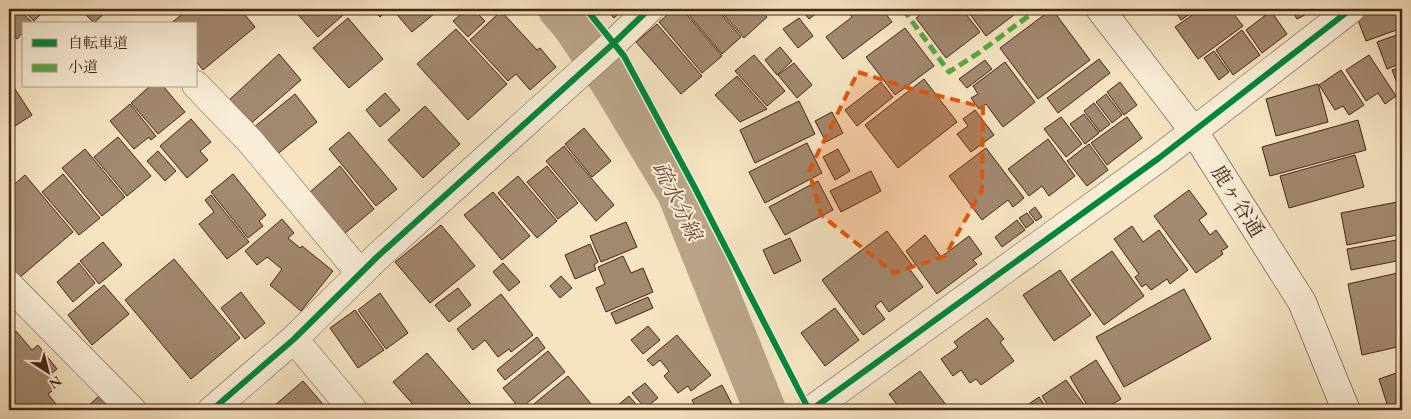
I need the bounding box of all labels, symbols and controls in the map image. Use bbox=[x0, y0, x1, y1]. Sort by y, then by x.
legend bbox=[22, 22, 198, 88]
text: 自転車道 bbox=[68, 33, 128, 52]
text: 小道 bbox=[68, 57, 98, 76]
water label: 疏水分線 bbox=[647, 157, 709, 247]
street label: 鹿ヶ谷通 bbox=[1206, 160, 1270, 242]
north arrow bbox=[22, 346, 72, 396]
text: N bbox=[45, 372, 66, 394]

